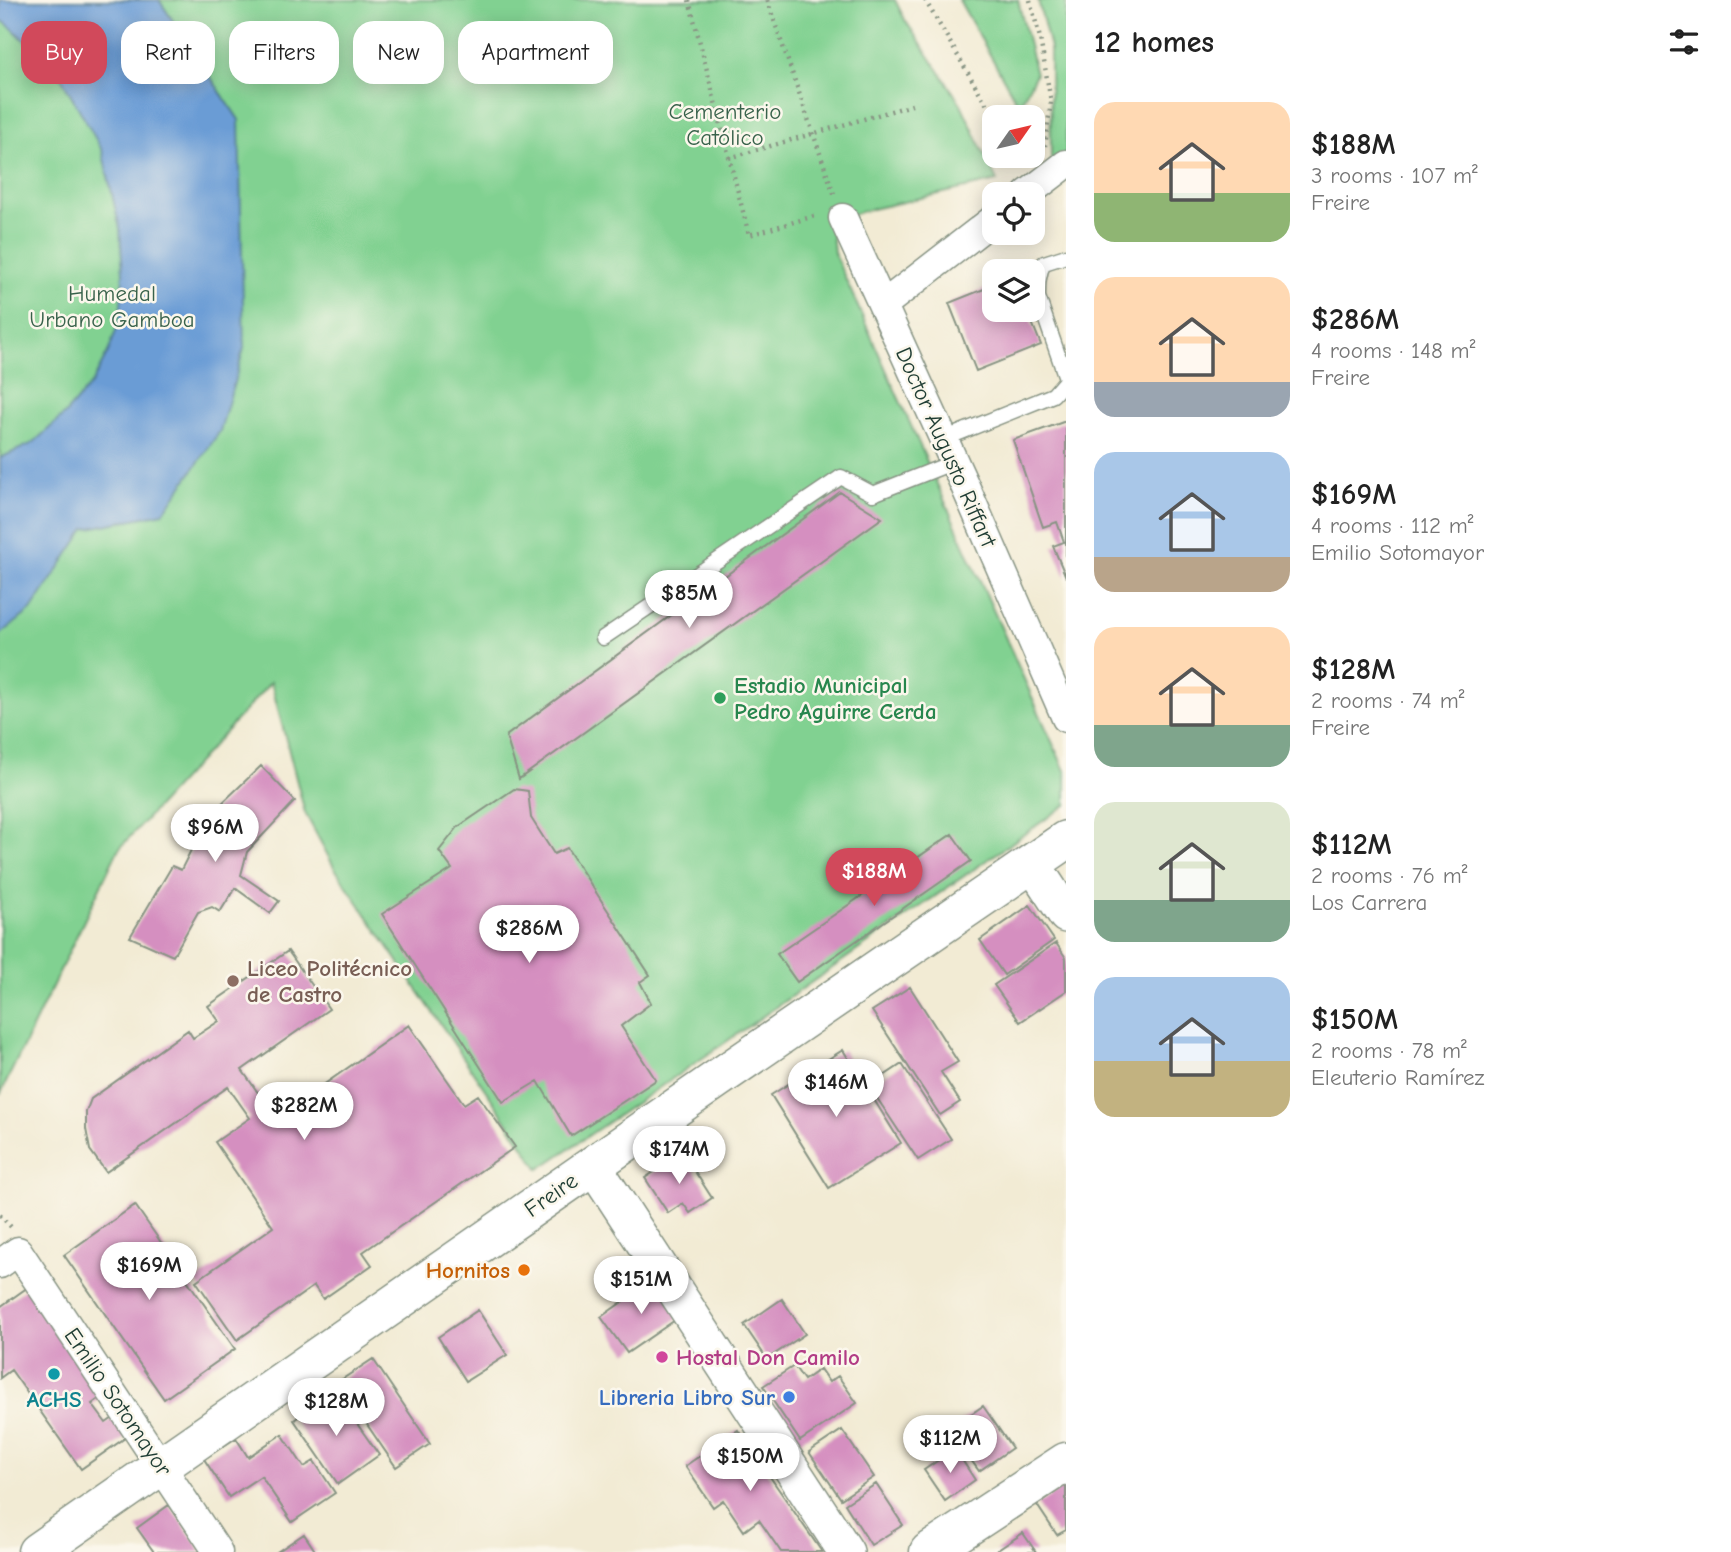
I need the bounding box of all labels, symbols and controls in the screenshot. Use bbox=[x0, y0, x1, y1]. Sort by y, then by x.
chip: Buy bbox=[21, 21, 107, 84]
chip: Rent bbox=[121, 21, 215, 84]
chip: Filters bbox=[229, 21, 339, 84]
chip: New bbox=[353, 21, 444, 84]
chip: Apartment bbox=[458, 21, 613, 84]
icon: filters bbox=[1665, 23, 1703, 61]
text: 12 homes bbox=[1094, 25, 1214, 60]
park label: Cementerio Católico bbox=[669, 98, 781, 151]
north arrow bbox=[982, 105, 1045, 168]
map controls bbox=[982, 105, 1045, 322]
text: $188M bbox=[1311, 127, 1396, 162]
icon: home bbox=[1150, 130, 1234, 214]
text: 3 rooms · 107 m² bbox=[1311, 162, 1478, 189]
button: locate bbox=[982, 182, 1045, 245]
text: Freire bbox=[1311, 189, 1370, 216]
button: layers bbox=[982, 259, 1045, 322]
park label: Humedal Urbano Gamboa bbox=[29, 280, 195, 333]
text: $286M bbox=[1311, 302, 1399, 337]
icon: home bbox=[1150, 305, 1234, 389]
text: 4 rooms · 148 m² bbox=[1311, 337, 1475, 364]
street label: Doctor Augusto Riffart bbox=[890, 343, 1003, 552]
text: Freire bbox=[1311, 364, 1370, 391]
text: $169M bbox=[1311, 477, 1396, 512]
icon: home bbox=[1150, 480, 1234, 564]
text: 4 rooms · 112 m² bbox=[1311, 512, 1474, 539]
text: Emilio Sotomayor bbox=[1311, 539, 1484, 566]
pin: $85M bbox=[648, 570, 730, 630]
text: $85M bbox=[661, 579, 717, 606]
text: $128M bbox=[1311, 652, 1395, 687]
icon: home bbox=[1150, 655, 1234, 739]
place label: Estadio Municipal Pedro Aguirre Cerda bbox=[734, 672, 937, 725]
text: 2 rooms · 74 m² bbox=[1311, 687, 1464, 714]
marker: Estadio Municipal Pedro Aguirre Cerda bbox=[712, 690, 728, 706]
text: Freire bbox=[1311, 714, 1370, 741]
pin: $96M bbox=[174, 804, 256, 864]
text: $96M bbox=[187, 813, 243, 840]
text: $112M bbox=[1311, 827, 1392, 862]
icon: home bbox=[1150, 830, 1234, 914]
pin: $188M bbox=[825, 848, 923, 908]
text: $188M bbox=[842, 857, 906, 884]
text: 2 rooms · 76 m² bbox=[1311, 862, 1467, 889]
text: Los Carrera bbox=[1311, 889, 1427, 916]
pin: $286M bbox=[480, 906, 578, 965]
text: $286M bbox=[495, 914, 563, 941]
place label: Liceo Politécnico de Castro bbox=[247, 955, 412, 1008]
marker: Liceo Politécnico de Castro bbox=[225, 973, 241, 989]
text: $150M bbox=[1311, 1002, 1398, 1037]
icon: home bbox=[1150, 1005, 1234, 1089]
text: 2 rooms · 78 m² bbox=[1311, 1037, 1467, 1064]
pin: $146M bbox=[787, 1060, 885, 1119]
text: Eleuterio Ramírez bbox=[1311, 1064, 1485, 1091]
text: $146M bbox=[804, 1068, 868, 1095]
pin: $282M bbox=[255, 1082, 353, 1142]
text: $282M bbox=[270, 1091, 338, 1118]
pin: $174M bbox=[630, 1126, 728, 1186]
text: $174M bbox=[649, 1135, 709, 1162]
street label: Freire bbox=[519, 1167, 583, 1223]
pin: $169M bbox=[100, 1242, 198, 1302]
text: $169M bbox=[116, 1251, 182, 1278]
pin: $151M bbox=[592, 1256, 690, 1316]
place label: Hornitos bbox=[426, 1257, 510, 1284]
marker: Hornitos bbox=[516, 1262, 532, 1278]
text: $151M bbox=[610, 1265, 672, 1292]
street label: Emilio Sotomayor bbox=[58, 1323, 178, 1482]
place label: Hostal Don Camilo bbox=[676, 1344, 860, 1371]
marker: Hostal Don Camilo bbox=[654, 1349, 670, 1365]
marker: ACHS bbox=[46, 1366, 62, 1382]
pin: $128M bbox=[287, 1378, 385, 1438]
place label: Libreria Libro Sur bbox=[599, 1384, 776, 1411]
place label: ACHS bbox=[26, 1386, 82, 1413]
text: $128M bbox=[304, 1387, 368, 1414]
marker: Libreria Libro Sur bbox=[781, 1389, 797, 1405]
pin: $112M bbox=[901, 1416, 999, 1475]
text: $112M bbox=[919, 1424, 981, 1451]
pin: $150M bbox=[701, 1434, 799, 1493]
text: $150M bbox=[717, 1442, 783, 1469]

